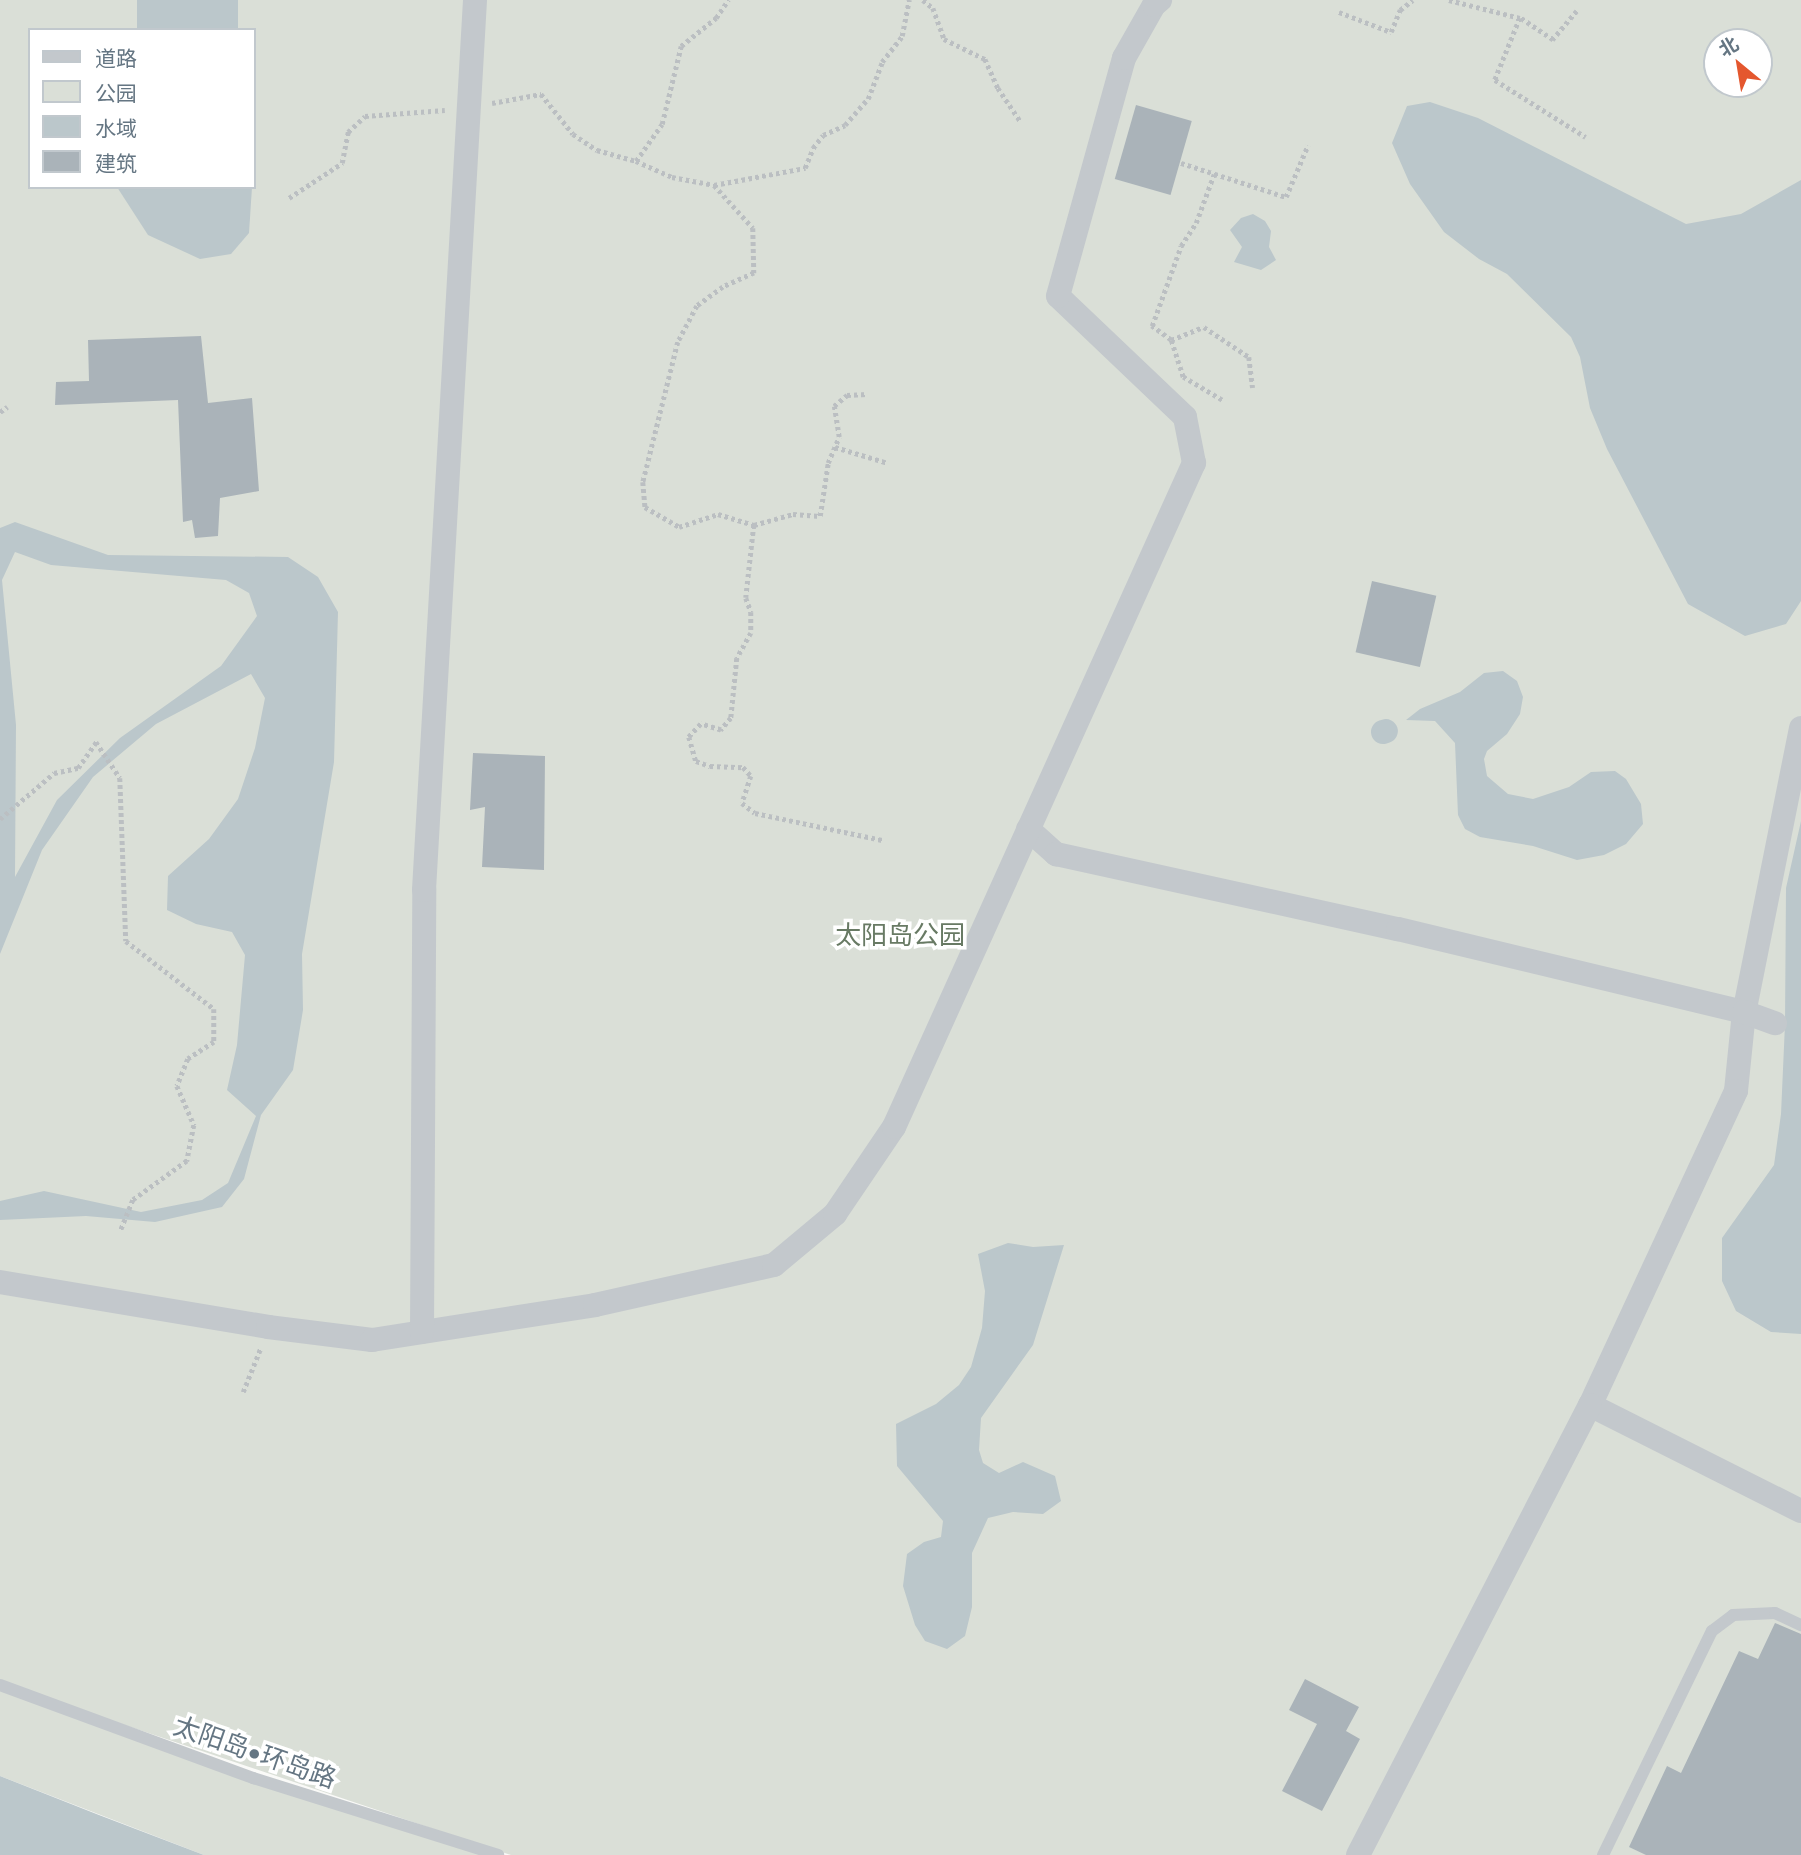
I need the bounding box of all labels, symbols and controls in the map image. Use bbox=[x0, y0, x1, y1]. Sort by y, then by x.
legend bbox=[28, 28, 256, 189]
north arrow bbox=[1703, 28, 1773, 98]
text: 北 bbox=[1714, 31, 1743, 62]
text: 道路 bbox=[95, 45, 137, 71]
text: 公园 bbox=[95, 80, 137, 106]
text: 水域 bbox=[95, 115, 137, 141]
text: 建筑 bbox=[95, 150, 137, 176]
park label: 太阳岛公园 bbox=[835, 919, 965, 951]
street label: 太阳岛•环岛路 bbox=[170, 1710, 340, 1794]

